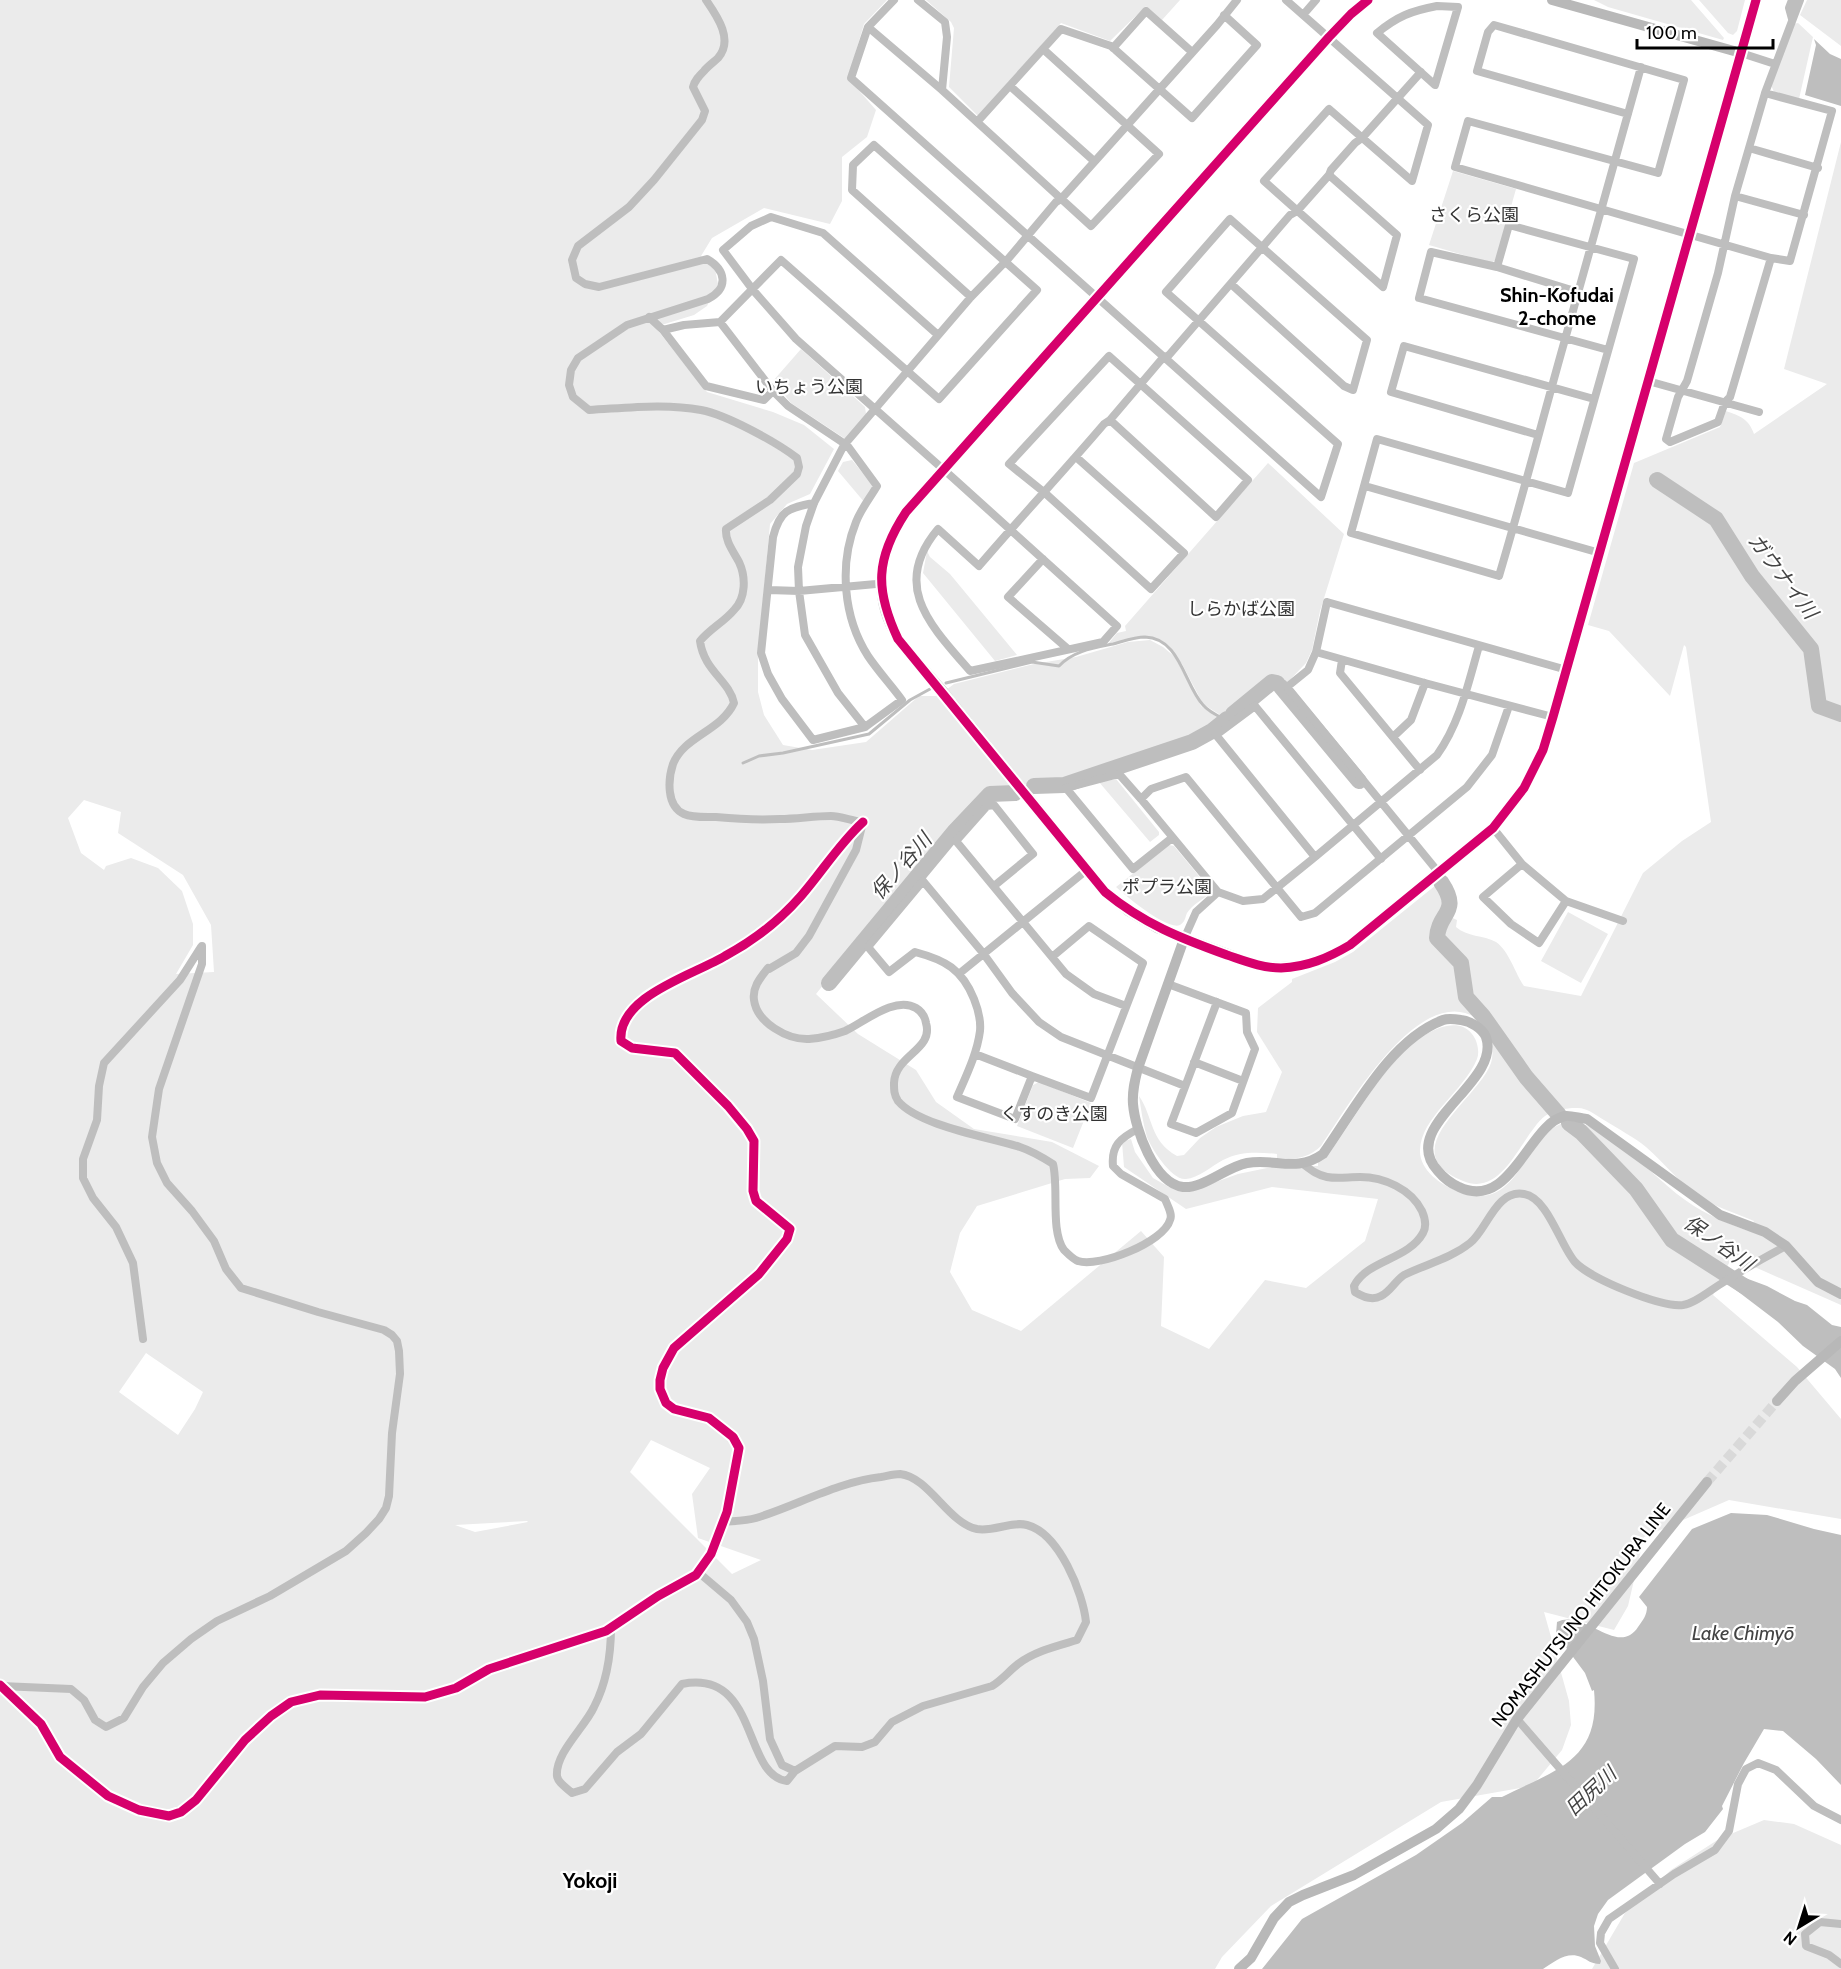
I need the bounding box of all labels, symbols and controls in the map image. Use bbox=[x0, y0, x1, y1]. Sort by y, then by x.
scale bar bbox=[1637, 12, 1774, 50]
text: 100 m bbox=[1646, 22, 1697, 44]
park label: さくら公園 bbox=[1429, 204, 1519, 226]
district label: Shin-Kofudai 2-chome bbox=[1500, 283, 1614, 330]
park label: いちょう公園 bbox=[755, 376, 863, 398]
water label: ガウナイ川 bbox=[1743, 529, 1824, 625]
park label: しらかば公園 bbox=[1187, 598, 1295, 620]
water label: 保ノ谷川 bbox=[866, 826, 938, 904]
park label: ポプラ公園 bbox=[1122, 876, 1212, 898]
park label: くすのき公園 bbox=[1000, 1103, 1108, 1125]
water label: 保ノ谷川 bbox=[1679, 1210, 1760, 1277]
street label: NOMASHUTSUNO HITOKURA LINE bbox=[1487, 1499, 1675, 1731]
water label: Lake Chimyō bbox=[1692, 1621, 1794, 1645]
water label: 田尻川 bbox=[1561, 1760, 1623, 1820]
district label: Yokoji bbox=[562, 1868, 617, 1893]
north arrow bbox=[1769, 1897, 1829, 1957]
text: N bbox=[1780, 1927, 1800, 1949]

